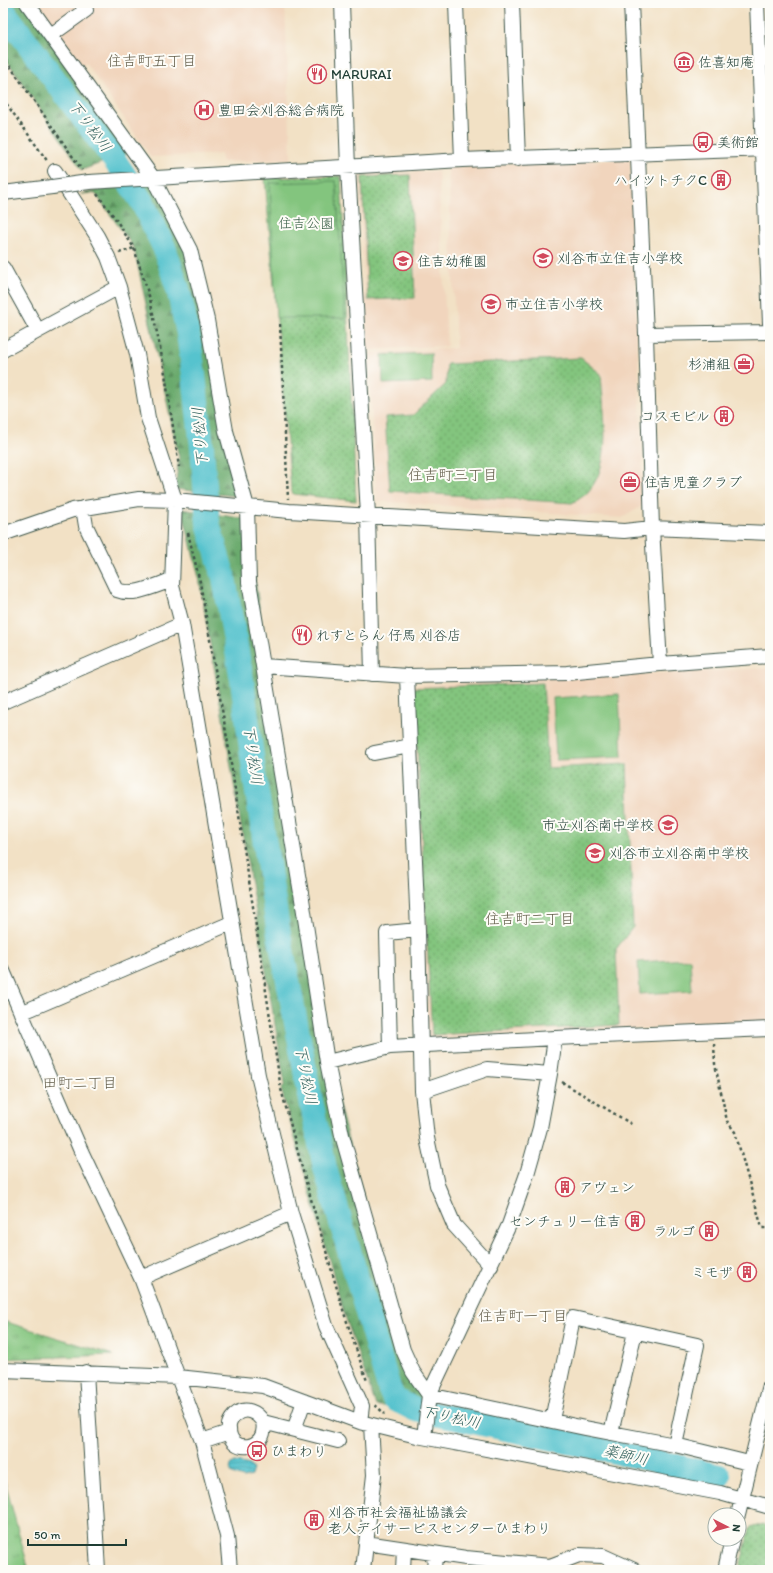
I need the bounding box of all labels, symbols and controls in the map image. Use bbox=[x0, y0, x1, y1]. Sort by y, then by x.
museum icon: 佐喜知庵 bbox=[673, 51, 695, 73]
district label: 住吉町五丁目 bbox=[107, 52, 197, 70]
place label: 佐喜知庵 bbox=[698, 54, 754, 71]
restaurant icon: MARURAI bbox=[306, 63, 328, 85]
place label: MARURAI bbox=[331, 66, 392, 83]
water label: 下り松川 bbox=[65, 97, 115, 155]
hospital icon: 豊田会刈谷総合病院 bbox=[193, 99, 215, 121]
place label: 豊田会刈谷総合病院 bbox=[218, 102, 344, 119]
bus stop icon: 美術館 bbox=[692, 131, 714, 153]
place label: 美術館 bbox=[717, 134, 759, 151]
building icon: ハイツトチクC bbox=[710, 169, 732, 191]
place label: ハイツトチクC bbox=[614, 172, 707, 189]
park label: 住吉公園 bbox=[278, 215, 334, 232]
school or university icon: 刈谷市立住吉小学校 bbox=[532, 247, 554, 269]
school or university icon: 住吉幼稚園 bbox=[392, 250, 414, 272]
place label: 刈谷市立住吉小学校 bbox=[557, 250, 683, 267]
place label: 住吉幼稚園 bbox=[417, 253, 487, 270]
school or university icon: 市立住吉小学校 bbox=[480, 293, 502, 315]
place label: 市立住吉小学校 bbox=[505, 296, 603, 313]
office icon: 杉浦組 bbox=[733, 353, 755, 375]
place label: 杉浦組 bbox=[688, 356, 730, 373]
building icon: コスモビル bbox=[713, 405, 735, 427]
water label: 下り松川 bbox=[188, 406, 212, 468]
place label: コスモビル bbox=[641, 408, 710, 425]
district label: 住吉町三丁目 bbox=[408, 466, 498, 484]
office icon: 住吉児童クラブ bbox=[619, 471, 641, 493]
place label: 住吉児童クラブ bbox=[644, 474, 742, 491]
restaurant icon: れすとらん 仔馬 刈谷店 bbox=[291, 624, 313, 646]
place label: れすとらん 仔馬 刈谷店 bbox=[316, 627, 461, 644]
water label: 下り松川 bbox=[240, 724, 266, 786]
school or university icon: 市立刈谷南中学校 bbox=[657, 814, 679, 836]
place label: 市立刈谷南中学校 bbox=[542, 817, 654, 834]
school or university icon: 刈谷市立刈谷南中学校 bbox=[584, 842, 606, 864]
place label: 刈谷市立刈谷南中学校 bbox=[609, 845, 749, 862]
district label: 住吉町二丁目 bbox=[485, 910, 575, 928]
water label: 下り松川 bbox=[291, 1044, 321, 1106]
district label: 田町二丁目 bbox=[42, 1074, 118, 1092]
building icon: アヴェン bbox=[554, 1176, 576, 1198]
place label: アヴェン bbox=[579, 1179, 635, 1196]
building icon: センチュリー住吉 bbox=[624, 1210, 646, 1232]
place label: センチュリー住吉 bbox=[509, 1213, 621, 1230]
building icon: ラルゴ bbox=[698, 1220, 720, 1242]
place label: ラルゴ bbox=[654, 1223, 695, 1240]
building icon: ミモザ bbox=[736, 1261, 758, 1283]
place label: ミモザ bbox=[691, 1264, 733, 1281]
district label: 住吉町一丁目 bbox=[478, 1307, 568, 1325]
water label: 下り松川 bbox=[420, 1402, 482, 1432]
bus stop icon: ひまわり bbox=[246, 1440, 268, 1462]
water label: 薬師川 bbox=[602, 1441, 650, 1469]
place label: ひまわり bbox=[271, 1443, 327, 1460]
place label: 刈谷市社会福祉協議会 老人デイサービスセンターひまわり bbox=[328, 1504, 551, 1537]
north arrow bbox=[707, 1507, 747, 1547]
building icon: 刈谷市社会福祉協議会 老人デイサービスセンターひまわり bbox=[303, 1509, 325, 1531]
scale bar bbox=[28, 1521, 126, 1547]
text: N bbox=[730, 1524, 743, 1532]
text: 50 m bbox=[34, 1528, 60, 1542]

